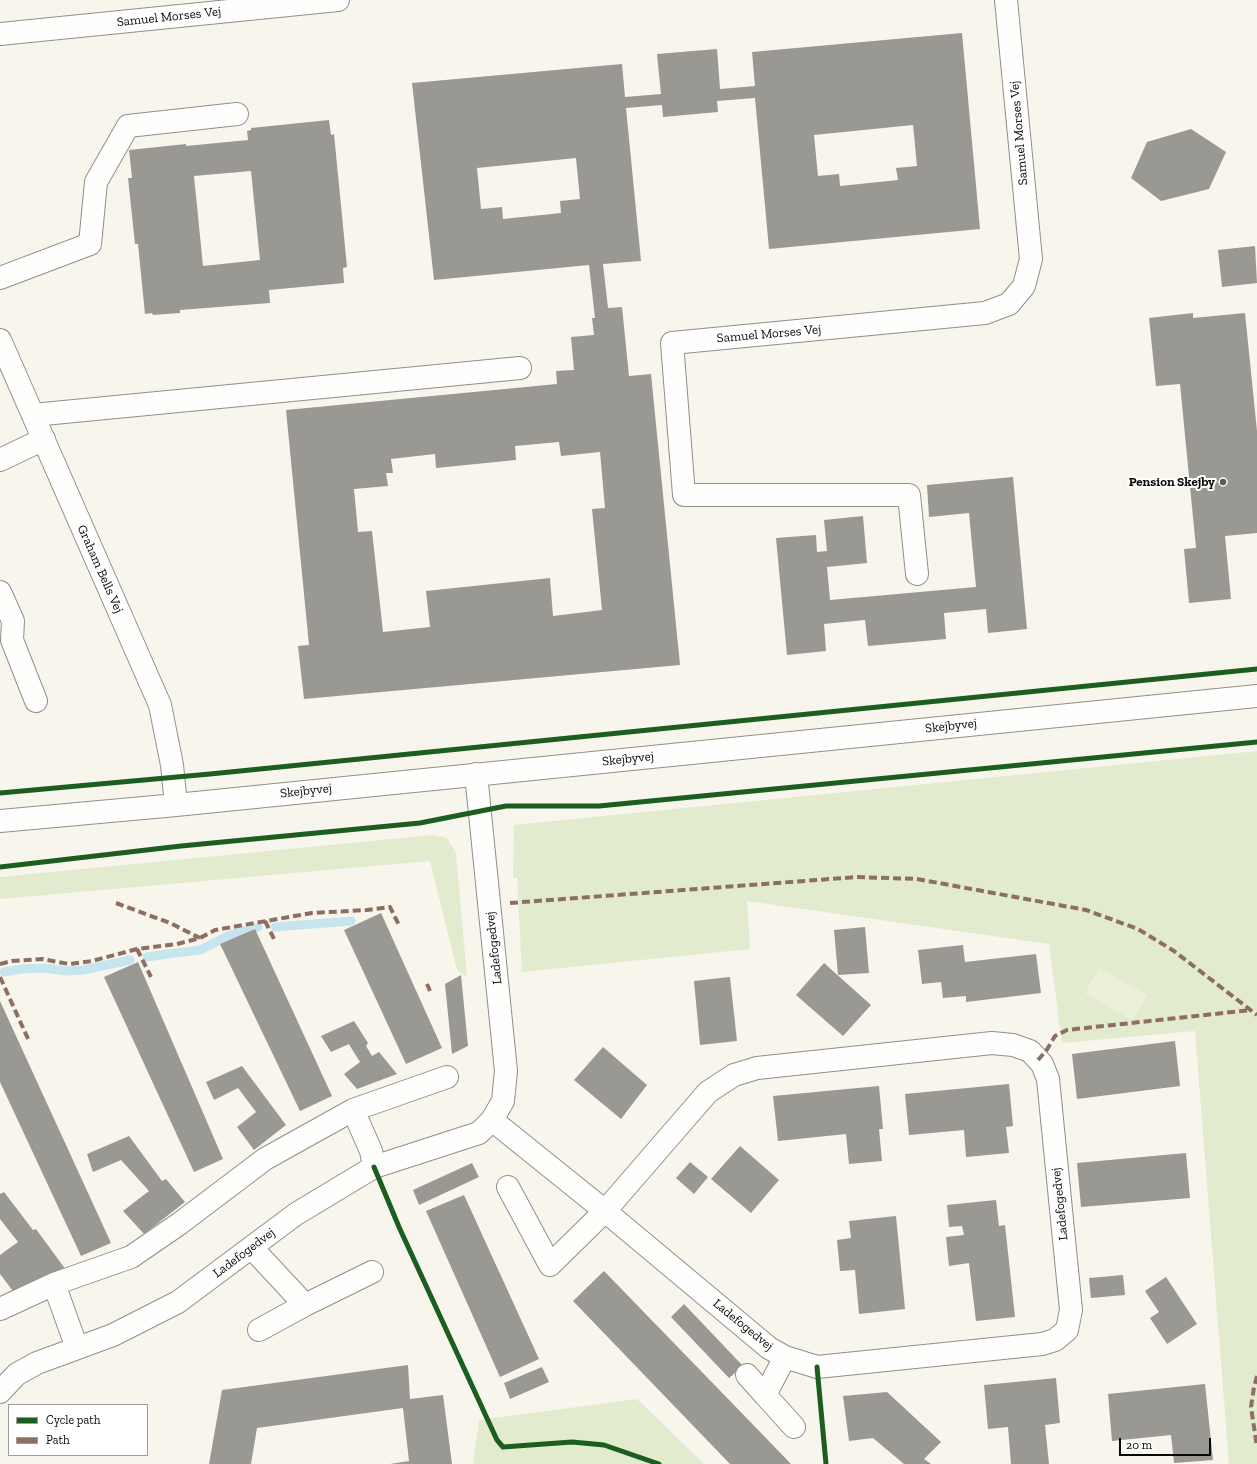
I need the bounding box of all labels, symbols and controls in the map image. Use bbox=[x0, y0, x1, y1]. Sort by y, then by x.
street label: Samuel Morses Vej bbox=[116, 4, 222, 30]
street label: Samuel Morses Vej bbox=[1007, 80, 1031, 186]
street label: Samuel Morses Vej bbox=[716, 322, 822, 346]
place label: Pension Skejby bbox=[1129, 474, 1215, 490]
marker: Pension Skejby bbox=[1218, 477, 1228, 487]
street label: Graham Bells Vej bbox=[74, 522, 126, 616]
street label: Skejbyvej bbox=[924, 716, 978, 736]
street label: Skejbyvej bbox=[601, 749, 655, 769]
street label: Skejbyvej bbox=[279, 781, 333, 801]
street label: Ladefogedvej bbox=[482, 911, 506, 985]
street label: Ladefogedvej bbox=[1048, 1167, 1072, 1241]
street label: Ladefogedvej bbox=[210, 1225, 278, 1281]
street label: Ladefogedvej bbox=[710, 1296, 776, 1354]
legend bbox=[8, 1404, 148, 1456]
text: Cycle path bbox=[46, 1413, 100, 1427]
scale bar bbox=[1121, 1430, 1213, 1456]
text: Path bbox=[46, 1433, 70, 1447]
text: 20 m bbox=[1126, 1438, 1152, 1452]

